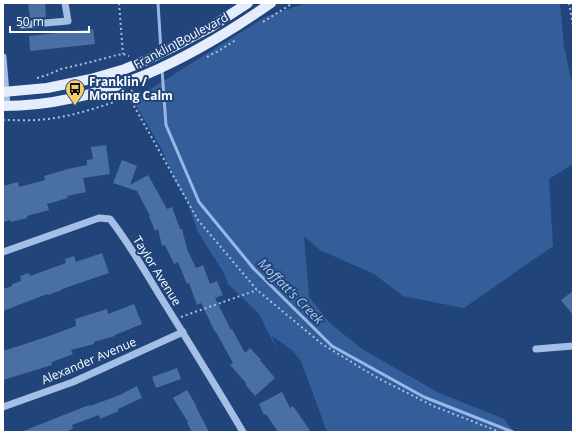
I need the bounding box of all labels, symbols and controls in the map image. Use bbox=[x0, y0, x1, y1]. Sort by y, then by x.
scale bar bbox=[10, 8, 89, 34]
street label: Franklin Boulevard bbox=[130, 8, 231, 73]
text: 50 m bbox=[16, 13, 44, 30]
place label: Franklin / Morning Calm bbox=[89, 73, 173, 104]
bus stop icon: Franklin / Morning Calm bbox=[64, 78, 86, 106]
street label: Taylor Avenue bbox=[129, 233, 186, 309]
water label: Moffatt's Creek bbox=[254, 254, 328, 328]
street label: Alexander Avenue bbox=[39, 333, 139, 388]

